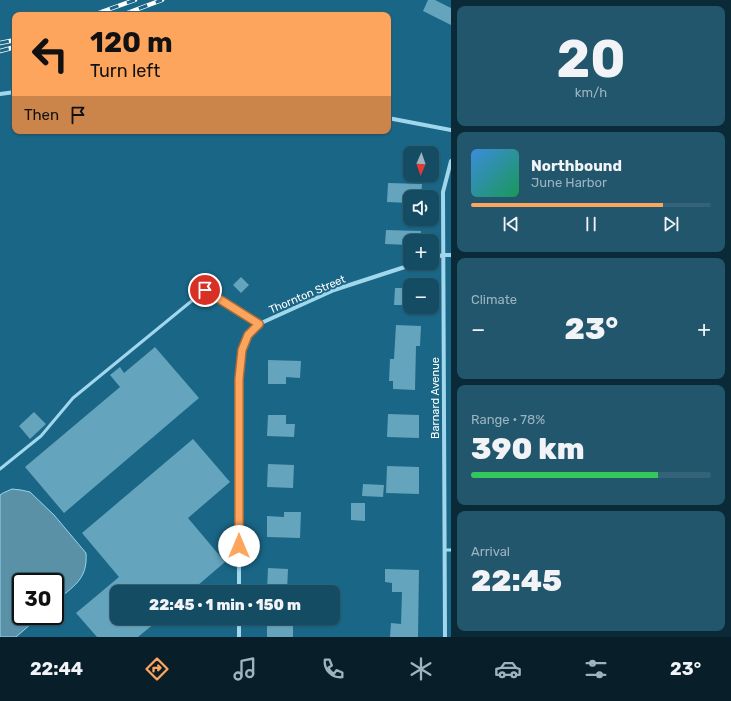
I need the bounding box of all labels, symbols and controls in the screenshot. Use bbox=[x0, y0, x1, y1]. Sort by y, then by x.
text: 120 m bbox=[90, 26, 173, 59]
icon: left bbox=[24, 28, 76, 80]
text: 20 bbox=[556, 28, 626, 90]
text: Turn left bbox=[90, 60, 160, 82]
text: km/h bbox=[575, 85, 607, 100]
icon: arrive bbox=[67, 104, 89, 126]
text: Then bbox=[24, 106, 59, 124]
north arrow bbox=[403, 146, 439, 182]
map controls bbox=[403, 146, 439, 314]
text: Northbound bbox=[531, 157, 622, 175]
text: June Harbor bbox=[531, 175, 607, 190]
button: sound bbox=[403, 190, 439, 226]
icon: previous bbox=[500, 213, 522, 235]
icon: pause bbox=[580, 213, 602, 235]
icon: next bbox=[660, 213, 682, 235]
button: + bbox=[403, 234, 439, 270]
street label: Thornton Street bbox=[267, 272, 348, 316]
pin bbox=[188, 273, 222, 307]
button: − bbox=[403, 278, 439, 314]
icon: arrive bbox=[194, 279, 216, 301]
text: Climate bbox=[471, 292, 517, 307]
text: 23° bbox=[565, 311, 618, 347]
text: − bbox=[471, 316, 485, 343]
text: + bbox=[697, 316, 711, 343]
street label: Barnard Avenue bbox=[429, 357, 442, 439]
text: Range · 78% bbox=[471, 412, 545, 427]
text: 390 km bbox=[471, 431, 585, 467]
position arrow bbox=[218, 525, 260, 567]
text: Arrival bbox=[471, 544, 510, 559]
text: 22:45 bbox=[471, 563, 562, 599]
speed limit sign: 30 bbox=[12, 573, 64, 625]
text: 22:45 · 1 min · 150 m bbox=[149, 596, 301, 614]
icon: directions bbox=[143, 655, 171, 683]
icon: music bbox=[231, 655, 259, 683]
icon: phone bbox=[319, 655, 347, 683]
icon: climate bbox=[407, 655, 435, 683]
icon: car bbox=[494, 655, 522, 683]
icon: filters bbox=[582, 655, 610, 683]
text: 22:44 bbox=[30, 658, 83, 680]
text: 23° bbox=[670, 658, 701, 680]

